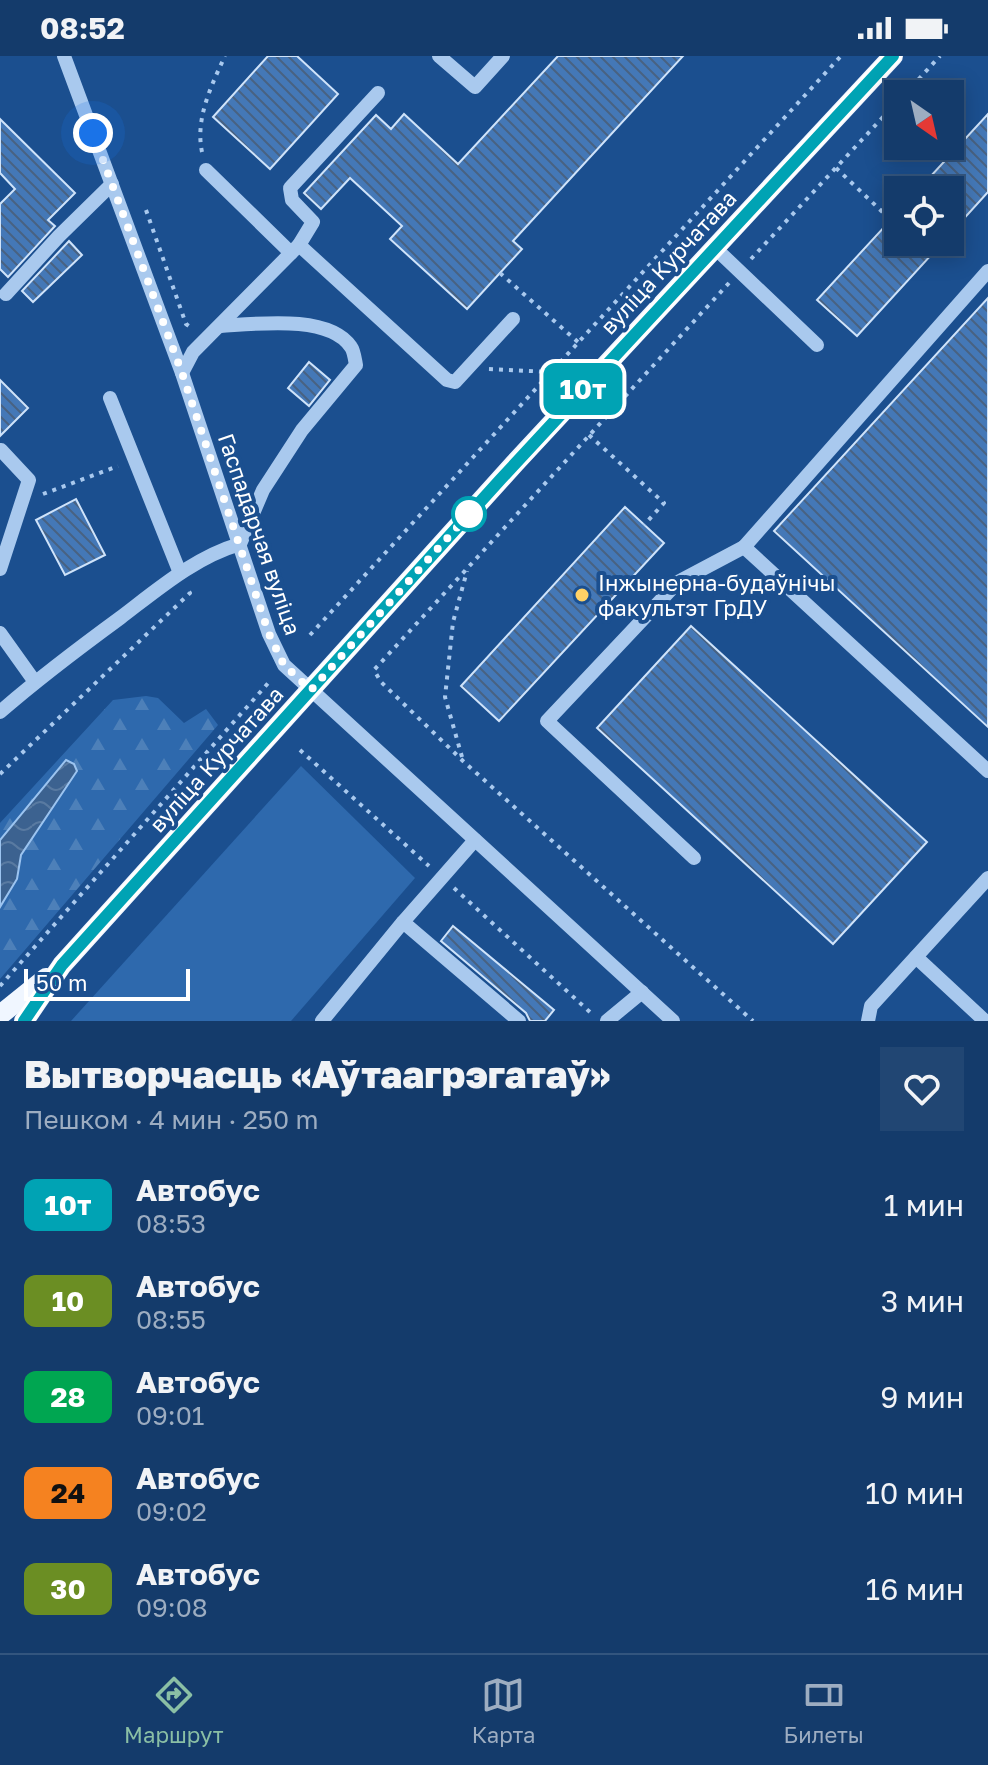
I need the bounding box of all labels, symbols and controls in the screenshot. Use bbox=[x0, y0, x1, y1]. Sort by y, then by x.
text: 08:52 bbox=[40, 10, 125, 46]
north arrow bbox=[884, 80, 964, 160]
map controls bbox=[884, 80, 964, 256]
your location bbox=[73, 113, 113, 153]
button: locate bbox=[884, 176, 964, 256]
street label: вуліца Курчатава bbox=[594, 184, 742, 340]
line badge: 10т bbox=[537, 363, 629, 415]
text: 10т bbox=[559, 372, 607, 405]
street label: Гаспадарчая вуліца bbox=[213, 430, 307, 638]
unlabelled marker bbox=[452, 497, 486, 531]
place label: Інжынерна-будаўнічы факультэт ГрДУ bbox=[598, 569, 836, 621]
marker: Інжынерна-будаўнічы факультэт ГрДУ bbox=[573, 586, 591, 604]
street label: вуліца Курчатава bbox=[143, 681, 289, 837]
scale bar bbox=[24, 965, 190, 1001]
text: 50 m bbox=[36, 969, 87, 996]
button: heart bbox=[880, 1047, 964, 1131]
text: Вытворчасць «Аўтаагрэгатаў» bbox=[24, 1051, 610, 1096]
text: Пешком · 4 мин · 250 m bbox=[24, 1104, 319, 1135]
text: Автобус bbox=[136, 1172, 260, 1208]
text: 1 мин bbox=[884, 1187, 964, 1223]
text: 10т bbox=[44, 1188, 92, 1221]
text: 08:53 bbox=[136, 1208, 206, 1239]
text: Автобус bbox=[136, 1268, 260, 1304]
text: 3 мин bbox=[881, 1283, 964, 1319]
text: 10 bbox=[52, 1284, 84, 1317]
text: 08:55 bbox=[136, 1304, 206, 1335]
text: Автобус bbox=[136, 1364, 260, 1400]
text: 9 мин bbox=[880, 1379, 964, 1415]
text: 28 bbox=[50, 1380, 86, 1413]
text: 09:01 bbox=[136, 1400, 204, 1431]
text: Автобус bbox=[136, 1460, 260, 1496]
text: 10 мин bbox=[865, 1475, 964, 1511]
text: 24 bbox=[51, 1476, 85, 1509]
text: 09:02 bbox=[136, 1496, 207, 1527]
text: Автобус bbox=[136, 1556, 260, 1592]
text: 16 мин bbox=[866, 1571, 964, 1607]
text: 30 bbox=[50, 1572, 86, 1605]
text: 09:08 bbox=[136, 1592, 208, 1623]
tab: Маршрут bbox=[124, 1673, 223, 1748]
tab: Карта bbox=[472, 1673, 535, 1748]
tab: Билеты bbox=[784, 1673, 864, 1748]

